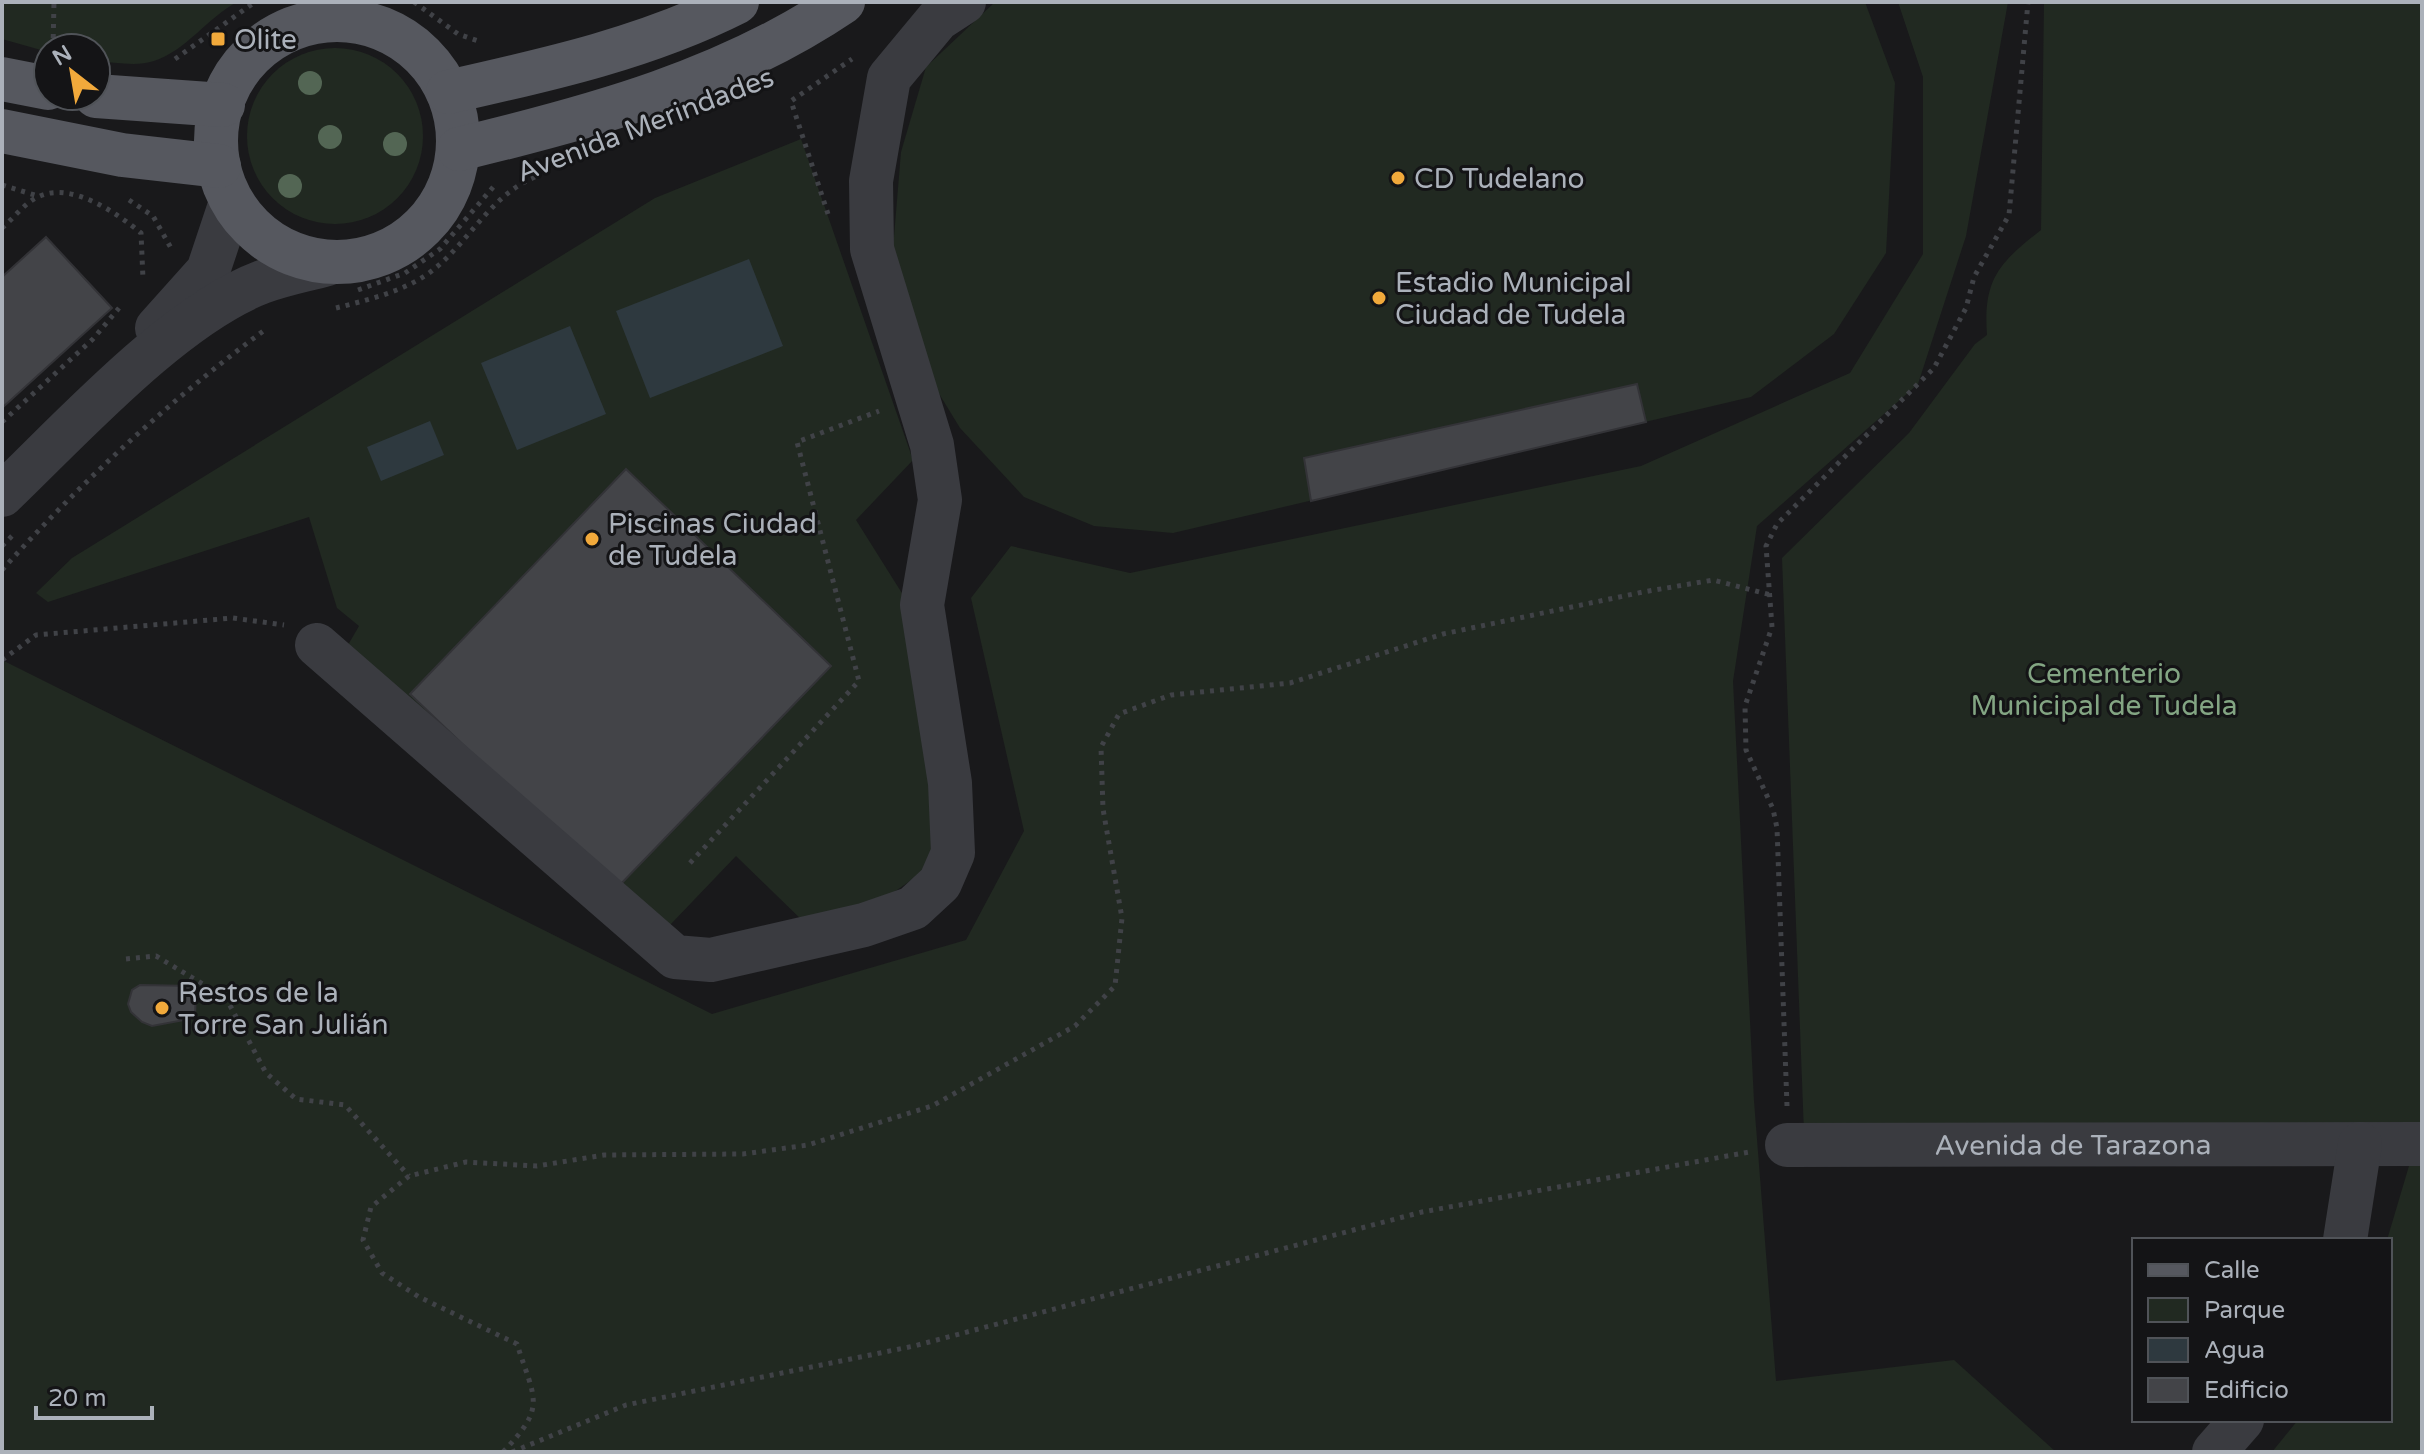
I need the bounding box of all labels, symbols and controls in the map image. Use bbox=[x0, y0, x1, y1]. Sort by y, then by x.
place label: Olite bbox=[234, 23, 297, 57]
marker: Olite bbox=[209, 30, 227, 48]
north arrow bbox=[32, 32, 112, 112]
text: N bbox=[48, 40, 76, 71]
street label: Avenida Merindades bbox=[512, 60, 779, 190]
place label: CD Tudelano bbox=[1414, 162, 1585, 196]
marker: CD Tudelano bbox=[1389, 169, 1407, 187]
place label: Estadio Municipal Ciudad de Tudela bbox=[1395, 266, 1631, 332]
marker: Estadio Municipal Ciudad de Tudela bbox=[1370, 289, 1388, 307]
place label: Piscinas Ciudad de Tudela bbox=[608, 507, 817, 573]
marker: Piscinas Ciudad de Tudela bbox=[583, 530, 601, 548]
park label: Cementerio Municipal de Tudela bbox=[1971, 657, 2237, 723]
place label: Restos de la Torre San Julián bbox=[178, 976, 389, 1042]
marker: Restos de la Torre San Julián bbox=[153, 999, 171, 1017]
street label: Avenida de Tarazona bbox=[1935, 1128, 2211, 1163]
legend bbox=[2132, 1238, 2392, 1422]
text: Calle bbox=[2204, 1256, 2260, 1285]
text: Parque bbox=[2204, 1296, 2285, 1325]
text: Agua bbox=[2204, 1336, 2265, 1365]
scale bar bbox=[36, 1370, 152, 1420]
text: Edificio bbox=[2204, 1376, 2289, 1405]
text: 20 m bbox=[48, 1384, 106, 1413]

